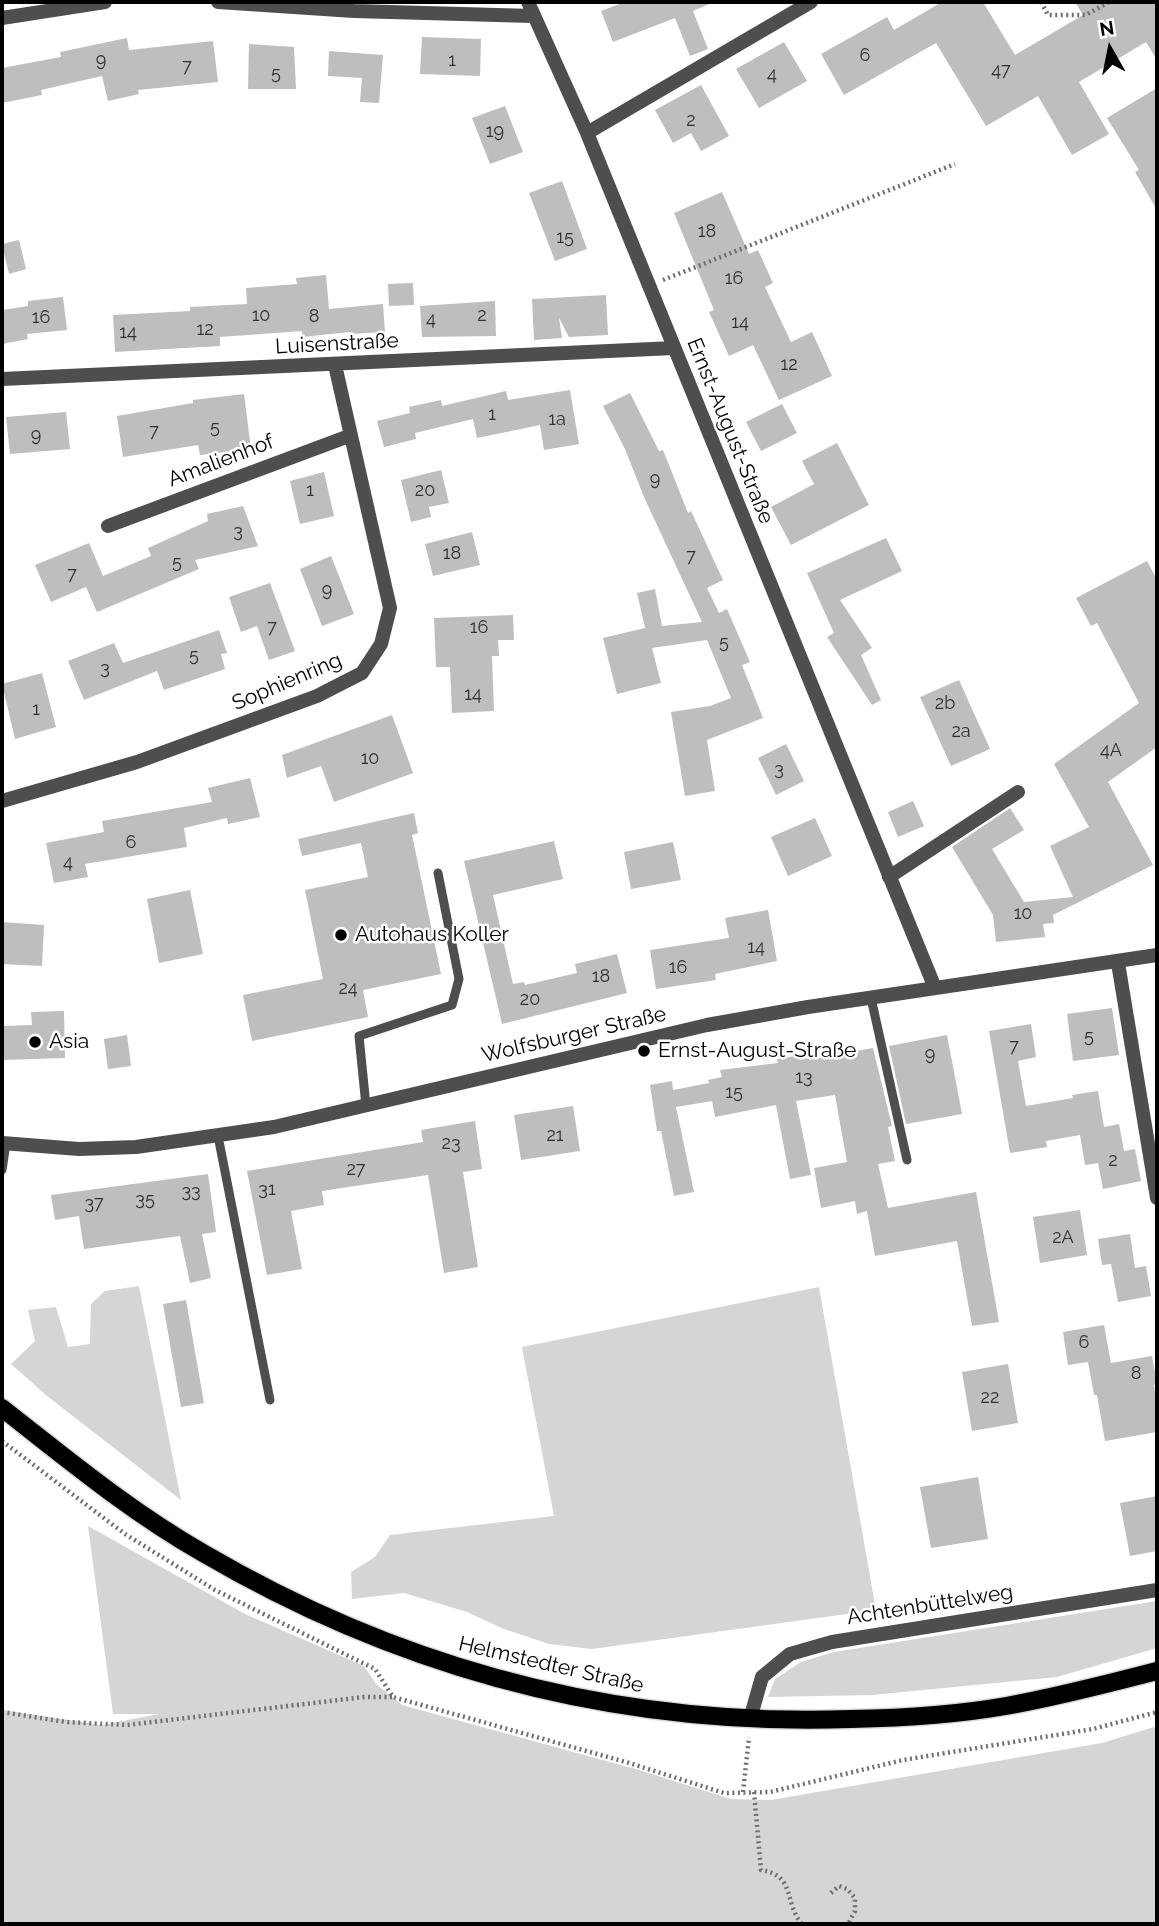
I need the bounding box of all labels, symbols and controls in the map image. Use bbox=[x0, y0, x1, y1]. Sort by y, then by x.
north arrow bbox=[1075, 14, 1145, 84]
text: N bbox=[1098, 16, 1116, 40]
house number: 6 bbox=[860, 45, 870, 67]
house number: 9 bbox=[96, 50, 106, 72]
house number: 1 bbox=[448, 50, 456, 72]
house number: 7 bbox=[182, 56, 192, 78]
house number: 47 bbox=[991, 60, 1011, 82]
house number: 5 bbox=[271, 63, 281, 85]
house number: 4 bbox=[767, 64, 777, 86]
house number: 2 bbox=[686, 110, 696, 132]
house number: 19 bbox=[486, 121, 504, 143]
house number: 18 bbox=[698, 221, 716, 243]
house number: 15 bbox=[556, 227, 574, 249]
house number: 16 bbox=[725, 268, 743, 290]
house number: 10 bbox=[252, 305, 270, 327]
house number: 2 bbox=[477, 305, 487, 327]
house number: 8 bbox=[309, 306, 319, 328]
house number: 16 bbox=[32, 307, 50, 329]
house number: 4 bbox=[426, 309, 436, 331]
house number: 14 bbox=[731, 312, 749, 334]
house number: 12 bbox=[196, 319, 214, 341]
house number: 14 bbox=[119, 322, 137, 344]
street label: Luisenstraße bbox=[275, 328, 399, 360]
street label: Ernst-August-Straße bbox=[681, 334, 779, 528]
house number: 12 bbox=[780, 354, 798, 376]
house number: 1 bbox=[488, 404, 496, 426]
house number: 1a bbox=[548, 409, 566, 431]
house number: 5 bbox=[210, 417, 220, 439]
house number: 7 bbox=[149, 421, 159, 443]
house number: 9 bbox=[31, 425, 41, 447]
street label: Amalienhof bbox=[165, 429, 277, 493]
house number: 9 bbox=[650, 469, 660, 491]
house number: 1 bbox=[306, 480, 314, 502]
house number: 20 bbox=[415, 480, 435, 502]
house number: 3 bbox=[233, 521, 243, 543]
house number: 18 bbox=[443, 543, 461, 565]
house number: 7 bbox=[686, 546, 696, 568]
house number: 5 bbox=[172, 552, 182, 574]
house number: 7 bbox=[67, 564, 77, 586]
house number: 9 bbox=[322, 580, 332, 602]
house number: 7 bbox=[267, 617, 277, 639]
house number: 16 bbox=[470, 617, 488, 639]
house number: 5 bbox=[719, 632, 729, 654]
house number: 5 bbox=[189, 645, 199, 667]
street label: Sophienring bbox=[228, 648, 346, 716]
house number: 3 bbox=[100, 658, 110, 680]
house number: 14 bbox=[464, 684, 482, 706]
house number: 2b bbox=[935, 693, 955, 715]
house number: 1 bbox=[32, 699, 40, 721]
house number: 2a bbox=[951, 721, 971, 743]
house number: 4A bbox=[1100, 740, 1122, 762]
house number: 10 bbox=[361, 748, 379, 770]
house number: 3 bbox=[774, 759, 784, 781]
house number: 6 bbox=[126, 832, 136, 854]
house number: 4 bbox=[63, 852, 73, 874]
house number: 10 bbox=[1014, 903, 1032, 925]
place label: Autohaus Koller bbox=[355, 922, 509, 948]
marker: Autohaus Koller bbox=[333, 927, 349, 943]
house number: 14 bbox=[747, 937, 765, 959]
house number: 16 bbox=[669, 957, 687, 979]
house number: 18 bbox=[592, 966, 610, 988]
house number: 24 bbox=[338, 978, 358, 1000]
house number: 20 bbox=[520, 989, 540, 1011]
street label: Wolfsburger Straße bbox=[479, 1002, 669, 1068]
house number: 5 bbox=[1084, 1026, 1094, 1048]
place label: Asia bbox=[49, 1029, 89, 1055]
marker: Asia bbox=[27, 1034, 43, 1050]
house number: 7 bbox=[1009, 1036, 1019, 1058]
place label: Ernst-August-Straße bbox=[658, 1038, 856, 1064]
marker: Ernst-August-Straße bbox=[636, 1043, 652, 1059]
house number: 9 bbox=[925, 1044, 935, 1066]
house number: 13 bbox=[795, 1067, 813, 1089]
house number: 15 bbox=[725, 1082, 743, 1104]
house number: 21 bbox=[546, 1125, 564, 1147]
house number: 23 bbox=[442, 1133, 460, 1155]
house number: 2 bbox=[1108, 1150, 1118, 1172]
house number: 27 bbox=[346, 1159, 366, 1181]
house number: 31 bbox=[258, 1179, 276, 1201]
house number: 33 bbox=[181, 1181, 201, 1203]
house number: 35 bbox=[135, 1189, 155, 1211]
house number: 37 bbox=[84, 1193, 104, 1215]
house number: 2A bbox=[1052, 1227, 1074, 1249]
house number: 6 bbox=[1079, 1332, 1089, 1354]
house number: 8 bbox=[1131, 1363, 1141, 1385]
house number: 22 bbox=[981, 1387, 999, 1409]
street label: Achtenbüttelweg bbox=[845, 1579, 1015, 1631]
street label: Helmstedter Straße bbox=[456, 1631, 646, 1699]

